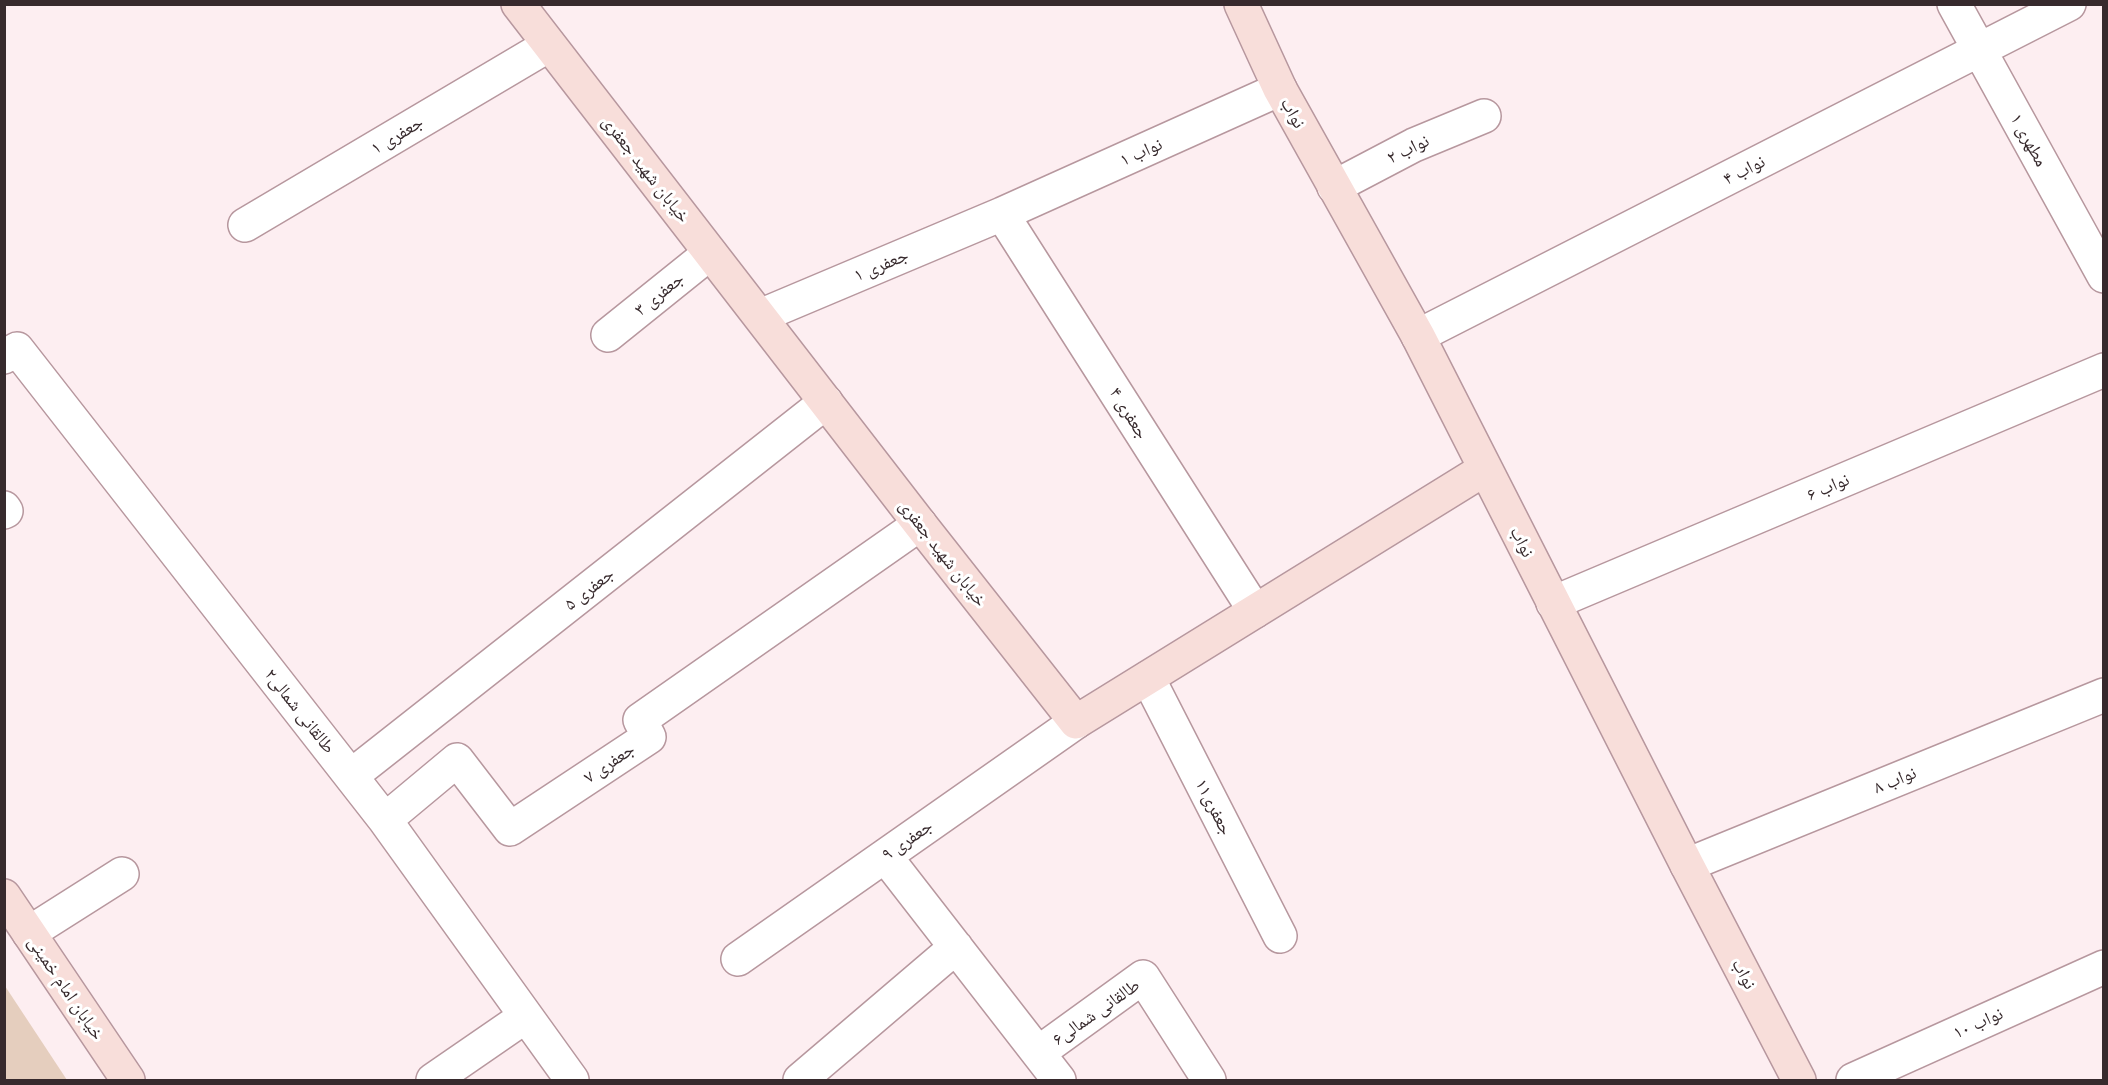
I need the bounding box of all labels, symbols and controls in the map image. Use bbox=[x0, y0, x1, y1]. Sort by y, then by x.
street label: نواب bbox=[1276, 94, 1310, 132]
street label: مطهری ۱ bbox=[2006, 110, 2052, 170]
street label: جعفری ۱ bbox=[367, 111, 427, 159]
street label: خیابان شهید جعفری bbox=[598, 111, 694, 227]
street label: نواب ۲ bbox=[1383, 130, 1433, 168]
street label: نواب ۱ bbox=[1116, 133, 1166, 171]
street label: نواب ۴ bbox=[1719, 150, 1769, 190]
street label: جعفری ۱ bbox=[851, 244, 911, 286]
street label: جعفری ۳ bbox=[630, 268, 688, 320]
street label: جعفری ۴ bbox=[1105, 383, 1153, 443]
street label: نواب ۶ bbox=[1803, 468, 1853, 506]
street label: خیابان شهید جعفری bbox=[895, 495, 991, 611]
street label: نواب bbox=[1505, 523, 1539, 561]
street label: جعفری ۵ bbox=[560, 563, 618, 615]
street label: طالقانی شمالی۲ bbox=[260, 664, 340, 758]
street label: جعفری ۷ bbox=[579, 738, 639, 788]
street label: نواب ۸ bbox=[1870, 762, 1920, 798]
street label: جعفری۱۱ bbox=[1191, 775, 1237, 839]
street label: جعفری ۹ bbox=[877, 815, 937, 865]
street label: خیابان امام خمینی bbox=[23, 932, 109, 1044]
street label: نواب bbox=[1727, 955, 1761, 993]
street label: طالقانی شمالی۶ bbox=[1048, 974, 1144, 1050]
street label: نواب ۱۰ bbox=[1950, 1002, 2006, 1044]

